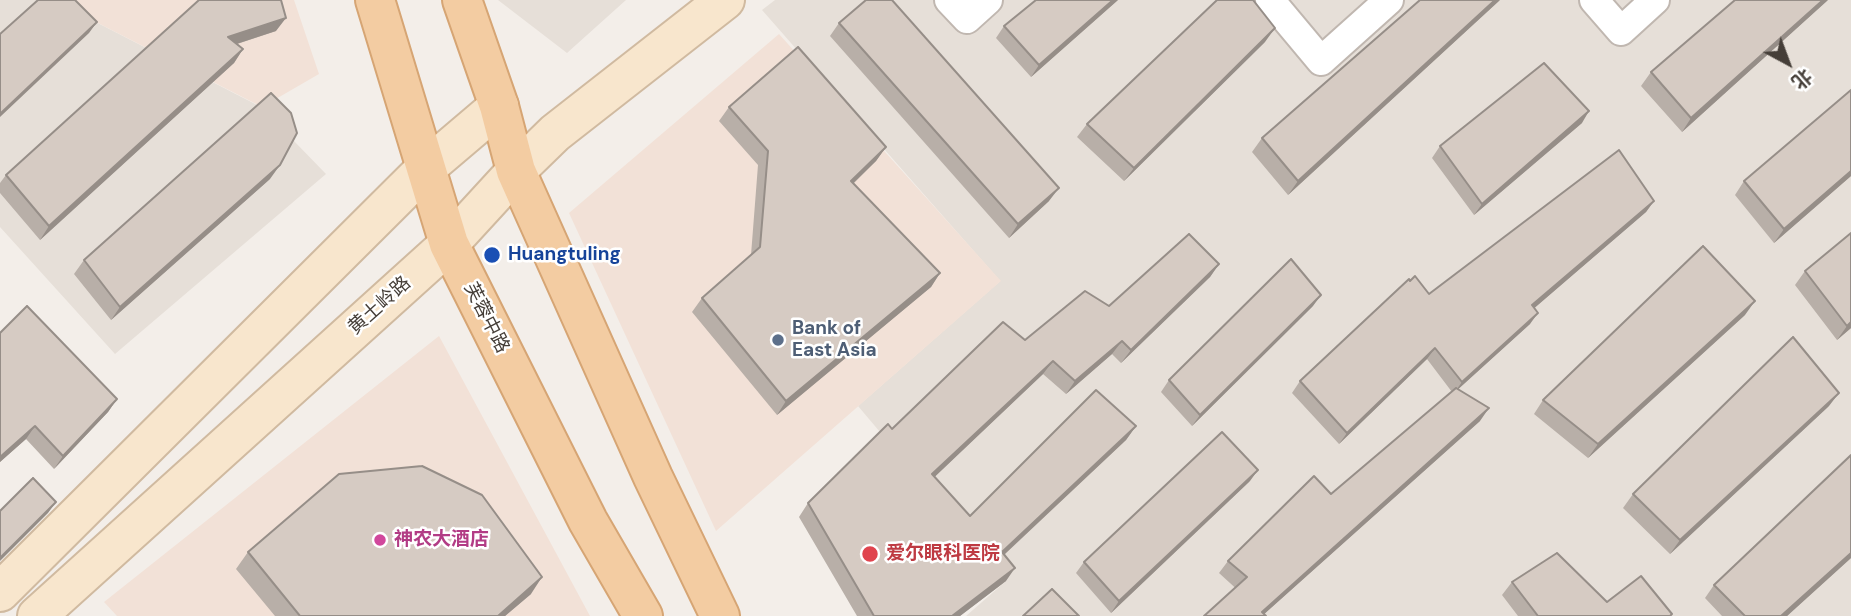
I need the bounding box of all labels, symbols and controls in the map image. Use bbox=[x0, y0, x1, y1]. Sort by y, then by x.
north arrow bbox=[1753, 28, 1823, 98]
text: 北 bbox=[1787, 64, 1817, 95]
place label: Huangtuling bbox=[508, 244, 621, 266]
marker: Huangtuling bbox=[482, 245, 502, 265]
street label: 黄土岭路 bbox=[344, 272, 416, 340]
street label: 芙蓉中路 bbox=[459, 279, 513, 357]
place label: Bank of East Asia bbox=[792, 318, 877, 362]
marker: Bank of East Asia bbox=[770, 332, 786, 348]
place label: 神农大酒店 bbox=[394, 529, 489, 551]
marker: 神农大酒店 bbox=[372, 532, 388, 548]
place label: 爱尔眼科医院 bbox=[886, 543, 1000, 565]
marker: 爱尔眼科医院 bbox=[860, 544, 880, 564]

